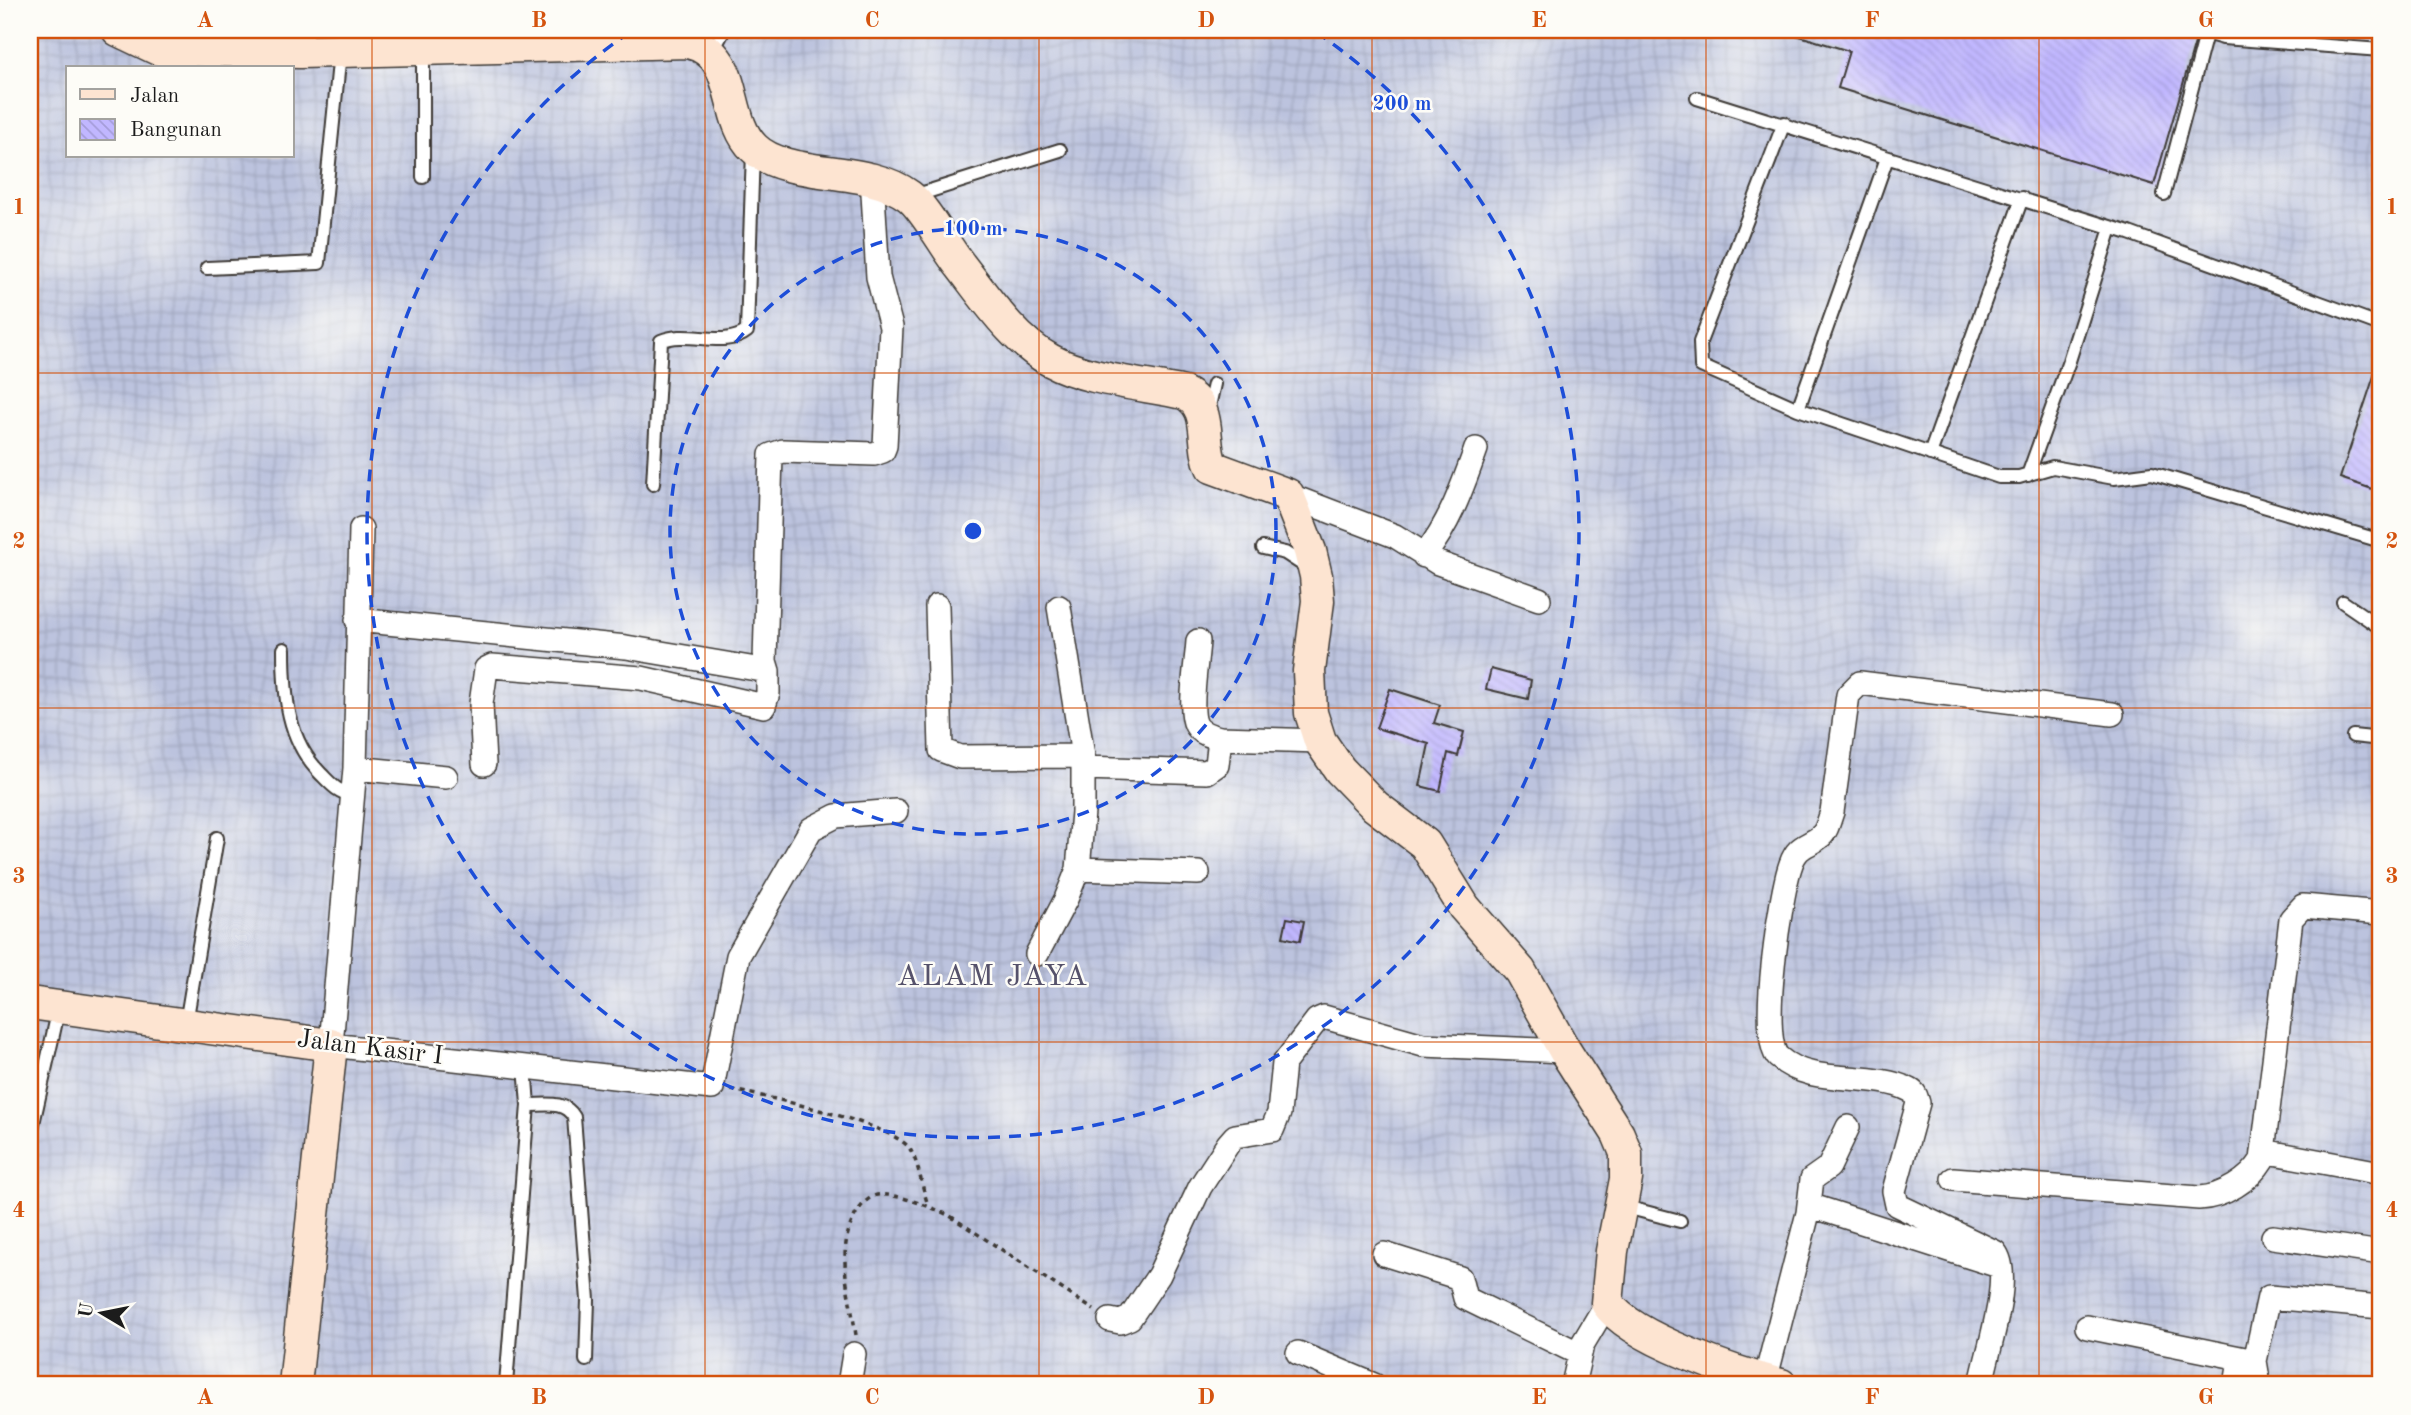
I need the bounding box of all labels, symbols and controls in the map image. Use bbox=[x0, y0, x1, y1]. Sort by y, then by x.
text: A bbox=[196, 9, 214, 32]
text: B bbox=[531, 9, 547, 32]
text: C bbox=[864, 9, 880, 32]
text: D bbox=[1197, 9, 1215, 32]
text: E bbox=[1531, 9, 1547, 32]
text: F bbox=[1864, 9, 1880, 32]
text: G bbox=[2198, 9, 2214, 32]
legend bbox=[66, 66, 294, 158]
text: Jalan bbox=[130, 86, 179, 107]
text: 200 m bbox=[1372, 94, 1432, 115]
text: Bangunan bbox=[130, 120, 222, 141]
text: 1 bbox=[12, 196, 26, 219]
text: 1 bbox=[2385, 196, 2399, 219]
text: 100 m bbox=[943, 219, 1003, 240]
centre of rings bbox=[961, 519, 985, 543]
text: 2 bbox=[12, 530, 26, 553]
text: 2 bbox=[2385, 530, 2399, 553]
text: 3 bbox=[12, 865, 26, 888]
text: 3 bbox=[2385, 865, 2399, 888]
district label: ALAM JAYA bbox=[897, 962, 1089, 992]
street label: Jalan Kasir I bbox=[295, 1026, 445, 1070]
text: 4 bbox=[12, 1199, 26, 1222]
text: 4 bbox=[2385, 1199, 2399, 1222]
north arrow bbox=[66, 1278, 136, 1348]
text: U bbox=[77, 1301, 98, 1320]
text: A bbox=[196, 1386, 214, 1409]
text: B bbox=[531, 1386, 547, 1409]
text: C bbox=[864, 1386, 880, 1409]
text: D bbox=[1197, 1386, 1215, 1409]
text: E bbox=[1531, 1386, 1547, 1409]
text: F bbox=[1864, 1386, 1880, 1409]
text: G bbox=[2198, 1386, 2214, 1409]

